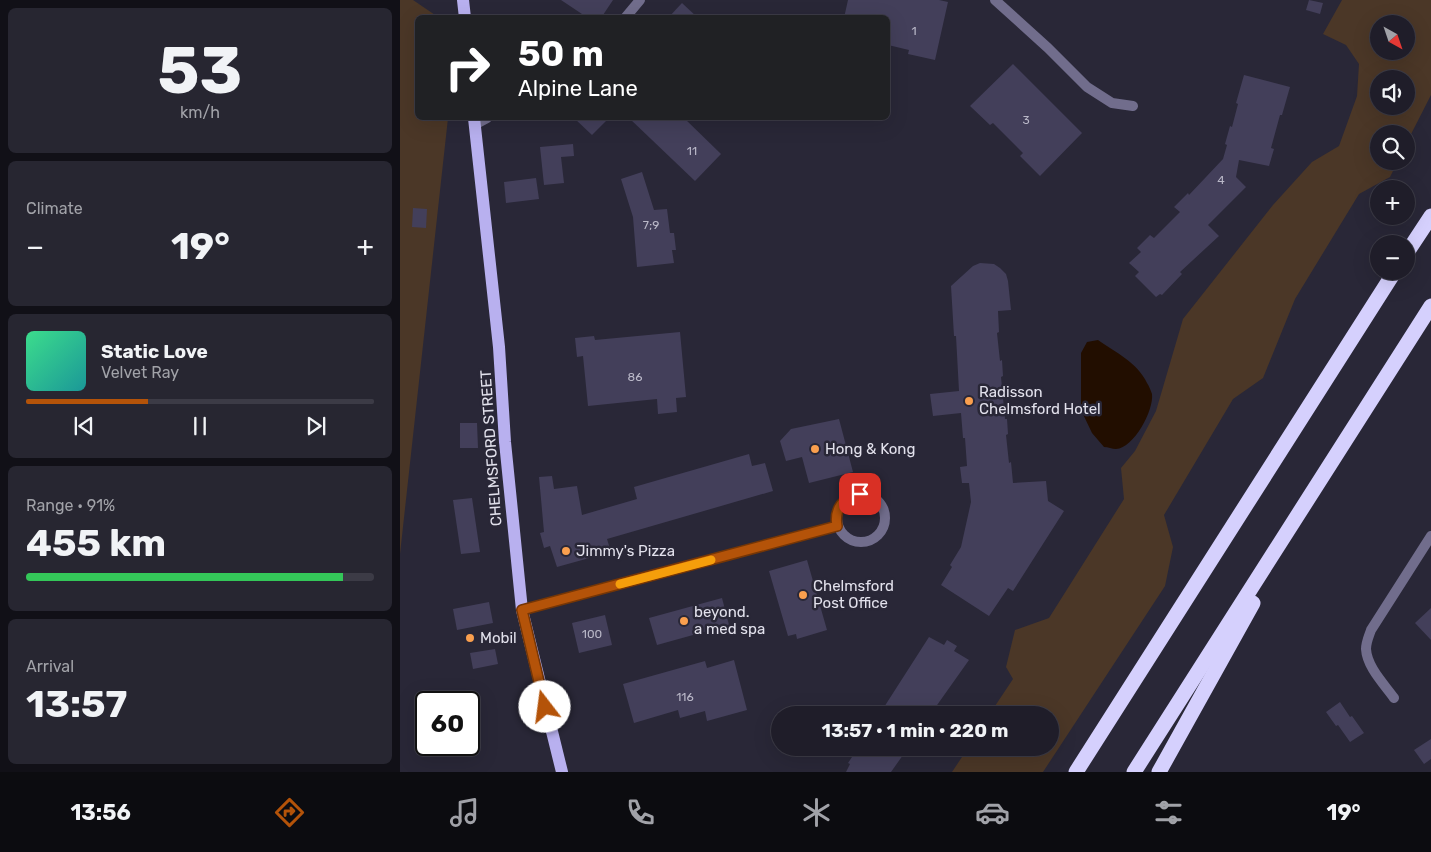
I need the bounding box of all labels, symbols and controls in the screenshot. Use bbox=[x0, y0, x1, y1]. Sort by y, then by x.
north arrow bbox=[1370, 15, 1415, 60]
map controls bbox=[1370, 15, 1415, 280]
house number: 1 bbox=[911, 24, 917, 38]
text: 53 bbox=[158, 32, 242, 109]
text: 50 m bbox=[518, 33, 604, 75]
icon: right bbox=[435, 35, 500, 100]
button: sound bbox=[1370, 70, 1415, 115]
text: Alpine Lane bbox=[518, 75, 638, 102]
text: km/h bbox=[180, 103, 220, 122]
house number: 3 bbox=[1022, 113, 1030, 127]
button: search bbox=[1370, 125, 1415, 170]
house number: 11 bbox=[687, 144, 697, 158]
house number: 4 bbox=[1217, 173, 1225, 187]
button: + bbox=[1370, 180, 1415, 225]
text: Climate bbox=[26, 199, 83, 218]
house number: 7;9 bbox=[643, 218, 659, 232]
text: 19° bbox=[171, 223, 230, 269]
text: − bbox=[26, 230, 44, 263]
text: + bbox=[357, 230, 374, 263]
button: − bbox=[1370, 235, 1415, 280]
text: Static Love bbox=[101, 340, 208, 363]
text: Velvet Ray bbox=[101, 363, 179, 382]
street label: CHELMSFORD STREET bbox=[477, 369, 505, 527]
house number: 86 bbox=[628, 370, 642, 384]
place label: Radisson Chelmsford Hotel bbox=[979, 383, 1101, 418]
marker: Radisson Chelmsford Hotel bbox=[963, 395, 975, 407]
icon: previous bbox=[70, 412, 98, 440]
icon: pause bbox=[186, 412, 214, 440]
icon: next bbox=[302, 412, 330, 440]
place label: Hong & Kong bbox=[825, 440, 915, 458]
marker: Hong & Kong bbox=[809, 443, 821, 455]
pin bbox=[839, 473, 881, 515]
icon: arrive bbox=[846, 480, 874, 508]
text: Range · 91% bbox=[26, 496, 115, 515]
text: 455 km bbox=[26, 520, 166, 566]
place label: Jimmy's Pizza bbox=[576, 542, 675, 560]
marker: Jimmy's Pizza bbox=[560, 545, 572, 557]
place label: Chelmsford Post Office bbox=[813, 577, 894, 612]
marker: Chelmsford Post Office bbox=[797, 589, 809, 601]
place label: beyond. a med spa bbox=[694, 603, 765, 638]
marker: beyond. a med spa bbox=[678, 615, 690, 627]
house number: 100 bbox=[582, 627, 602, 641]
place label: Mobil bbox=[480, 629, 517, 647]
marker: Mobil bbox=[464, 632, 476, 644]
text: Arrival bbox=[26, 657, 74, 676]
position arrow bbox=[518, 680, 570, 732]
text: 13:57 bbox=[26, 681, 127, 727]
house number: 116 bbox=[676, 690, 694, 704]
speed limit sign: 60 bbox=[415, 691, 480, 756]
text: 13:57 · 1 min · 220 m bbox=[821, 719, 1009, 742]
icon: directions bbox=[272, 795, 307, 830]
icon: music bbox=[447, 795, 482, 830]
icon: phone bbox=[623, 795, 658, 830]
icon: climate bbox=[799, 795, 834, 830]
icon: car bbox=[975, 795, 1010, 830]
icon: filters bbox=[1151, 795, 1186, 830]
text: 13:56 bbox=[70, 799, 131, 826]
text: 19° bbox=[1326, 799, 1361, 826]

